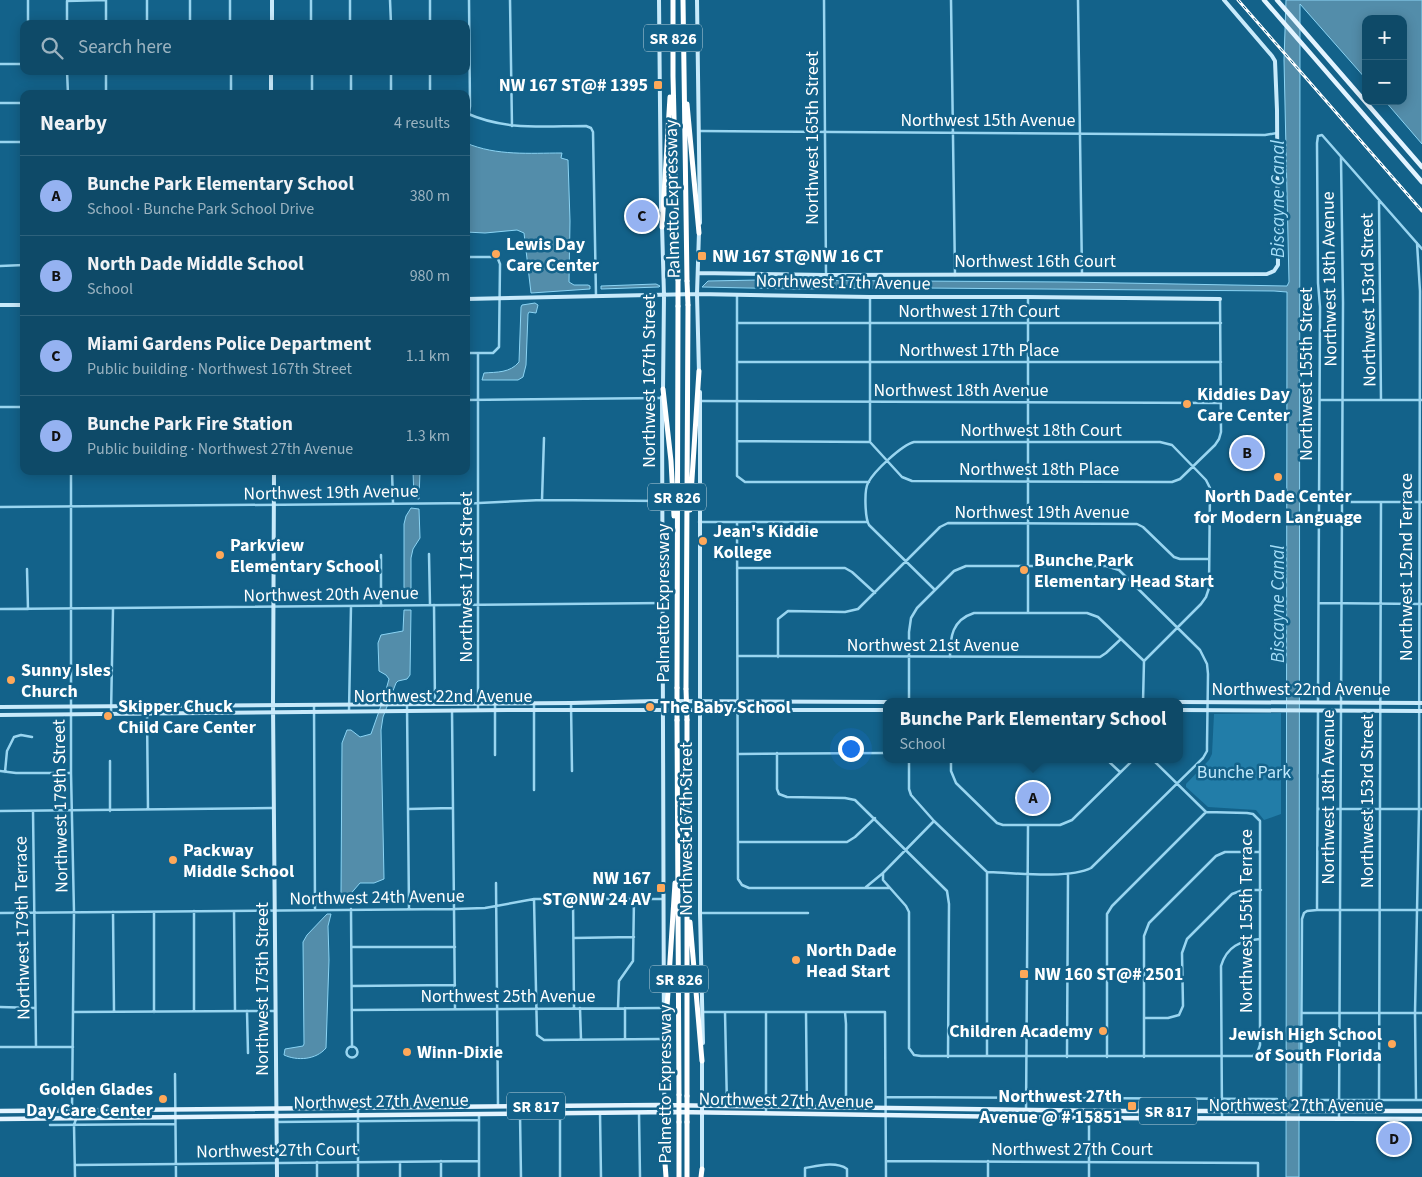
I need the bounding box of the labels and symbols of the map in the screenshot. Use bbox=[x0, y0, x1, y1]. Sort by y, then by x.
road number: SR 826 bbox=[644, 24, 702, 52]
street label: Northwest 165th Street bbox=[800, 51, 825, 225]
place label: NW 167 ST@# 1395 bbox=[499, 73, 648, 98]
marker: NW 167 ST@# 1395 bbox=[652, 79, 664, 91]
street label: Northwest 15th Avenue bbox=[900, 108, 1076, 133]
street label: Palmetto Expressway bbox=[659, 119, 686, 279]
water label: Biscayne Canal bbox=[1265, 140, 1292, 258]
street label: Northwest 18th Avenue bbox=[1315, 191, 1344, 367]
pin: C bbox=[626, 197, 658, 235]
street label: Northwest 153rd Street bbox=[1354, 213, 1383, 387]
place label: Lewis Day Care Center bbox=[506, 232, 600, 278]
place label: NW 167 ST@NW 16 CT bbox=[712, 244, 883, 269]
marker: Lewis Day Care Center bbox=[490, 248, 502, 260]
street label: Northwest 16th Court bbox=[954, 249, 1116, 274]
marker: NW 167 ST@NW 16 CT bbox=[696, 250, 708, 262]
street label: Northwest 17th Avenue bbox=[755, 268, 931, 297]
street label: Northwest 155th Street bbox=[1294, 287, 1319, 461]
street label: Northwest 167th Street bbox=[637, 294, 662, 468]
street label: Northwest 17th Court bbox=[898, 299, 1060, 324]
street label: Northwest 17th Place bbox=[899, 338, 1059, 363]
street label: Northwest 18th Avenue bbox=[873, 378, 1049, 403]
place label: Kiddies Day Care Center bbox=[1197, 382, 1291, 428]
marker: Kiddies Day Care Center bbox=[1181, 398, 1193, 410]
street label: Northwest 18th Court bbox=[960, 418, 1122, 443]
pin: B bbox=[1231, 434, 1263, 472]
street label: Northwest 18th Place bbox=[959, 457, 1119, 482]
marker: North Dade Center for Modern Language bbox=[1272, 471, 1284, 483]
street label: Northwest 152nd Terrace bbox=[1394, 473, 1419, 661]
street label: Northwest 19th Avenue bbox=[243, 478, 419, 507]
road number: SR 826 bbox=[648, 484, 706, 511]
place label: North Dade Center for Modern Language bbox=[1194, 484, 1362, 530]
street label: Northwest 171st Street bbox=[454, 492, 479, 663]
street label: Northwest 19th Avenue bbox=[954, 500, 1130, 525]
place label: Jean's Kiddie Kollege bbox=[713, 519, 819, 565]
street label: Palmetto Expressway bbox=[651, 523, 676, 682]
place label: Parkview Elementary School bbox=[230, 533, 380, 579]
marker: Jean's Kiddie Kollege bbox=[697, 535, 709, 547]
water label: Biscayne Canal bbox=[1265, 545, 1292, 663]
place label: Bunche Park Elementary Head Start bbox=[1034, 548, 1214, 594]
marker: Parkview Elementary School bbox=[214, 549, 226, 561]
marker: Bunche Park Elementary Head Start bbox=[1018, 564, 1030, 576]
street label: Northwest 20th Avenue bbox=[243, 580, 419, 609]
street label: Northwest 21st Avenue bbox=[847, 633, 1019, 658]
place label: Sunny Isles Church bbox=[21, 658, 111, 704]
marker: Sunny Isles Church bbox=[5, 674, 17, 686]
street label: Northwest 22nd Avenue bbox=[1212, 677, 1391, 702]
street label: Northwest 22nd Avenue bbox=[354, 684, 533, 709]
place label: Skipper Chuck Child Care Center bbox=[118, 694, 257, 740]
place label: The Baby School bbox=[660, 695, 791, 720]
marker: The Baby School bbox=[644, 701, 656, 713]
street label: Northwest 18th Avenue bbox=[1316, 709, 1341, 885]
marker: Skipper Chuck Child Care Center bbox=[102, 710, 114, 722]
street label: Northwest 153rd Street bbox=[1355, 714, 1380, 888]
street label: Northwest 179th Street bbox=[46, 719, 75, 893]
your location bbox=[838, 736, 864, 762]
street label: Northwest 167th Street bbox=[674, 742, 699, 916]
park label: Bunche Park bbox=[1197, 760, 1291, 785]
pin: A bbox=[1017, 779, 1049, 817]
street label: Northwest 155th Terrace bbox=[1234, 829, 1259, 1013]
street label: Northwest 179th Terrace bbox=[8, 836, 37, 1020]
place label: Packway Middle School bbox=[183, 838, 294, 884]
marker: Packway Middle School bbox=[167, 854, 179, 866]
place label: NW 167 ST@NW 24 AV bbox=[542, 866, 652, 912]
marker: NW 167 ST@NW 24 AV bbox=[655, 882, 667, 894]
street label: Northwest 24th Avenue bbox=[289, 883, 465, 912]
street label: Northwest 175th Street bbox=[250, 902, 275, 1076]
place label: North Dade Head Start bbox=[806, 938, 896, 984]
marker: North Dade Head Start bbox=[790, 954, 802, 966]
place label: NW 160 ST@# 2501 bbox=[1034, 962, 1183, 987]
road number: SR 826 bbox=[650, 966, 708, 992]
marker: NW 160 ST@# 2501 bbox=[1018, 968, 1030, 980]
street label: Northwest 25th Avenue bbox=[420, 984, 596, 1009]
street label: Palmetto Expressway bbox=[653, 1004, 678, 1163]
place label: Children Academy bbox=[949, 1019, 1094, 1044]
place label: Jewish High School of South Florida bbox=[1228, 1022, 1382, 1068]
marker: Children Academy bbox=[1097, 1025, 1109, 1037]
marker: Jewish High School of South Florida bbox=[1386, 1038, 1398, 1050]
place label: Winn-Dixie bbox=[417, 1040, 503, 1065]
marker: Winn-Dixie bbox=[401, 1046, 413, 1058]
place label: Golden Glades Day Care Center bbox=[26, 1077, 154, 1123]
place label: Northwest 27th Avenue @ # 15851 bbox=[978, 1084, 1122, 1130]
street label: Northwest 27th Avenue bbox=[698, 1086, 874, 1115]
street label: Northwest 27th Avenue bbox=[293, 1087, 469, 1116]
road number: SR 817 bbox=[507, 1092, 565, 1120]
marker: Golden Glades Day Care Center bbox=[157, 1093, 169, 1105]
street label: Northwest 27th Avenue bbox=[1208, 1093, 1384, 1118]
road number: SR 817 bbox=[1139, 1098, 1197, 1124]
marker: Northwest 27th Avenue @ # 15851 bbox=[1126, 1100, 1138, 1112]
pin: D bbox=[1378, 1120, 1410, 1158]
street label: Northwest 27th Court bbox=[196, 1137, 358, 1164]
street label: Northwest 27th Court bbox=[991, 1137, 1153, 1162]

